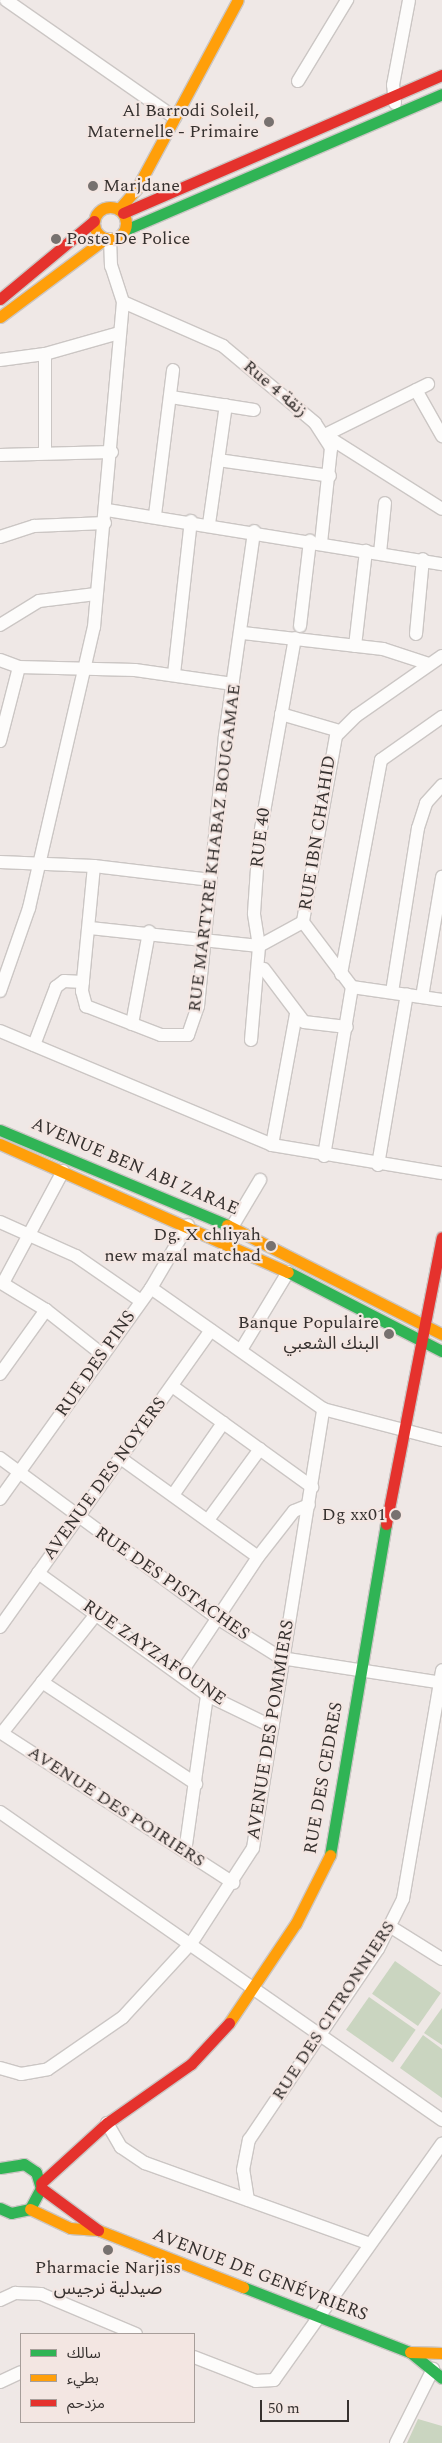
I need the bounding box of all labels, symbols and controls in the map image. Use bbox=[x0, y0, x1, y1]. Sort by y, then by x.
place label: Al Barrodi Soleil, Maternelle - Primaire bbox=[87, 101, 259, 144]
marker: Al Barrodi Soleil, Maternelle - Primaire bbox=[263, 116, 275, 128]
place label: Marjdane bbox=[103, 175, 180, 197]
marker: Marjdane bbox=[87, 180, 99, 192]
place label: Poste De Police bbox=[66, 228, 190, 250]
marker: Poste De Police bbox=[50, 233, 62, 245]
street label: Rue 4 زنقة bbox=[238, 356, 312, 422]
street label: RUE MARTYRE KHABAZ BOUGAMAE bbox=[184, 683, 246, 1013]
street label: RUE IBN CHAHID bbox=[295, 754, 341, 912]
street label: RUE 40 bbox=[247, 807, 275, 869]
street label: AVENUE BEN ABI ZARAE bbox=[28, 1113, 242, 1221]
place label: Dg. X chliyah new mazal matchad bbox=[104, 1225, 261, 1268]
marker: Dg. X chliyah new mazal matchad bbox=[265, 1240, 277, 1252]
street label: RUE DES PINS bbox=[51, 1307, 141, 1421]
place label: Banque Populaire البنك الشعبي bbox=[238, 1313, 379, 1356]
marker: Banque Populaire البنك الشعبي bbox=[383, 1328, 395, 1340]
street label: AVENUE DES NOYERS bbox=[39, 1393, 171, 1565]
place label: Dg xx01 bbox=[322, 1504, 386, 1526]
marker: Dg xx01 bbox=[390, 1509, 402, 1521]
street label: RUE DES PISTACHES bbox=[91, 1522, 253, 1646]
street label: RUE ZAYZAFOUNE bbox=[78, 1596, 230, 1710]
street label: AVENUE DES POMMIERS bbox=[243, 1619, 299, 1841]
street label: RUE DES CEDRES bbox=[300, 1700, 348, 1856]
street label: AVENUE DES POIRIERS bbox=[23, 1742, 209, 1872]
street label: RUE DES CITRONNIERS bbox=[268, 1917, 400, 2105]
street label: AVENUE DE GENÉVRIERS bbox=[149, 2224, 371, 2326]
marker: Pharmacie Narjiss صيدلية نرجيس bbox=[102, 2244, 114, 2256]
place label: Pharmacie Narjiss صيدلية نرجيس bbox=[35, 2258, 181, 2300]
legend bbox=[20, 2333, 195, 2423]
text: سالك bbox=[67, 2342, 101, 2365]
text: بطيء bbox=[67, 2367, 99, 2390]
scale bar bbox=[262, 2390, 351, 2422]
text: مزدحم bbox=[67, 2392, 105, 2415]
text: 50 m bbox=[268, 2397, 300, 2420]

